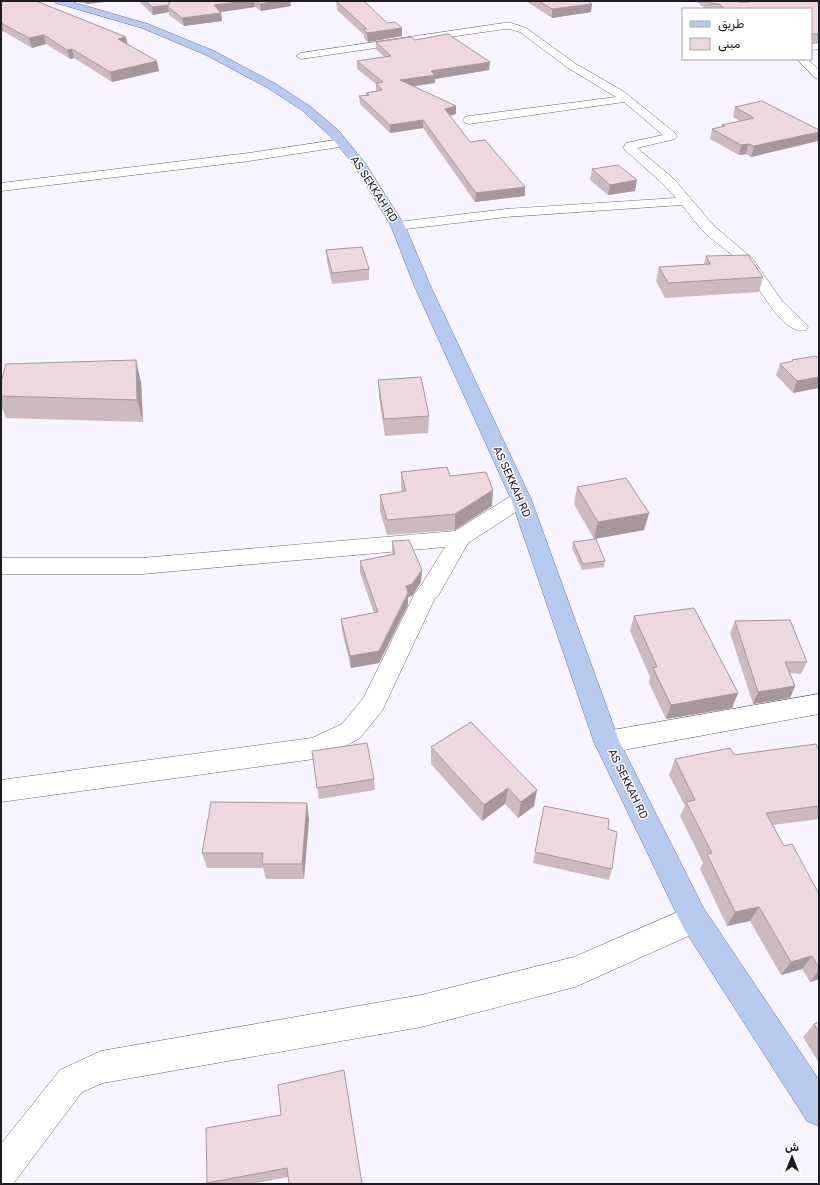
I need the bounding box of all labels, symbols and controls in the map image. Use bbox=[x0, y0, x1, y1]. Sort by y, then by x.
legend bbox=[682, 8, 812, 60]
text: طريق bbox=[718, 17, 744, 32]
text: مبنى bbox=[718, 37, 741, 52]
street label: AS SEKKAH RD bbox=[348, 153, 400, 225]
street label: AS SEKKAH RD bbox=[491, 445, 533, 519]
street label: AS SEKKAH RD bbox=[605, 747, 651, 821]
north arrow bbox=[772, 1137, 812, 1177]
text: ش bbox=[785, 1141, 799, 1154]

